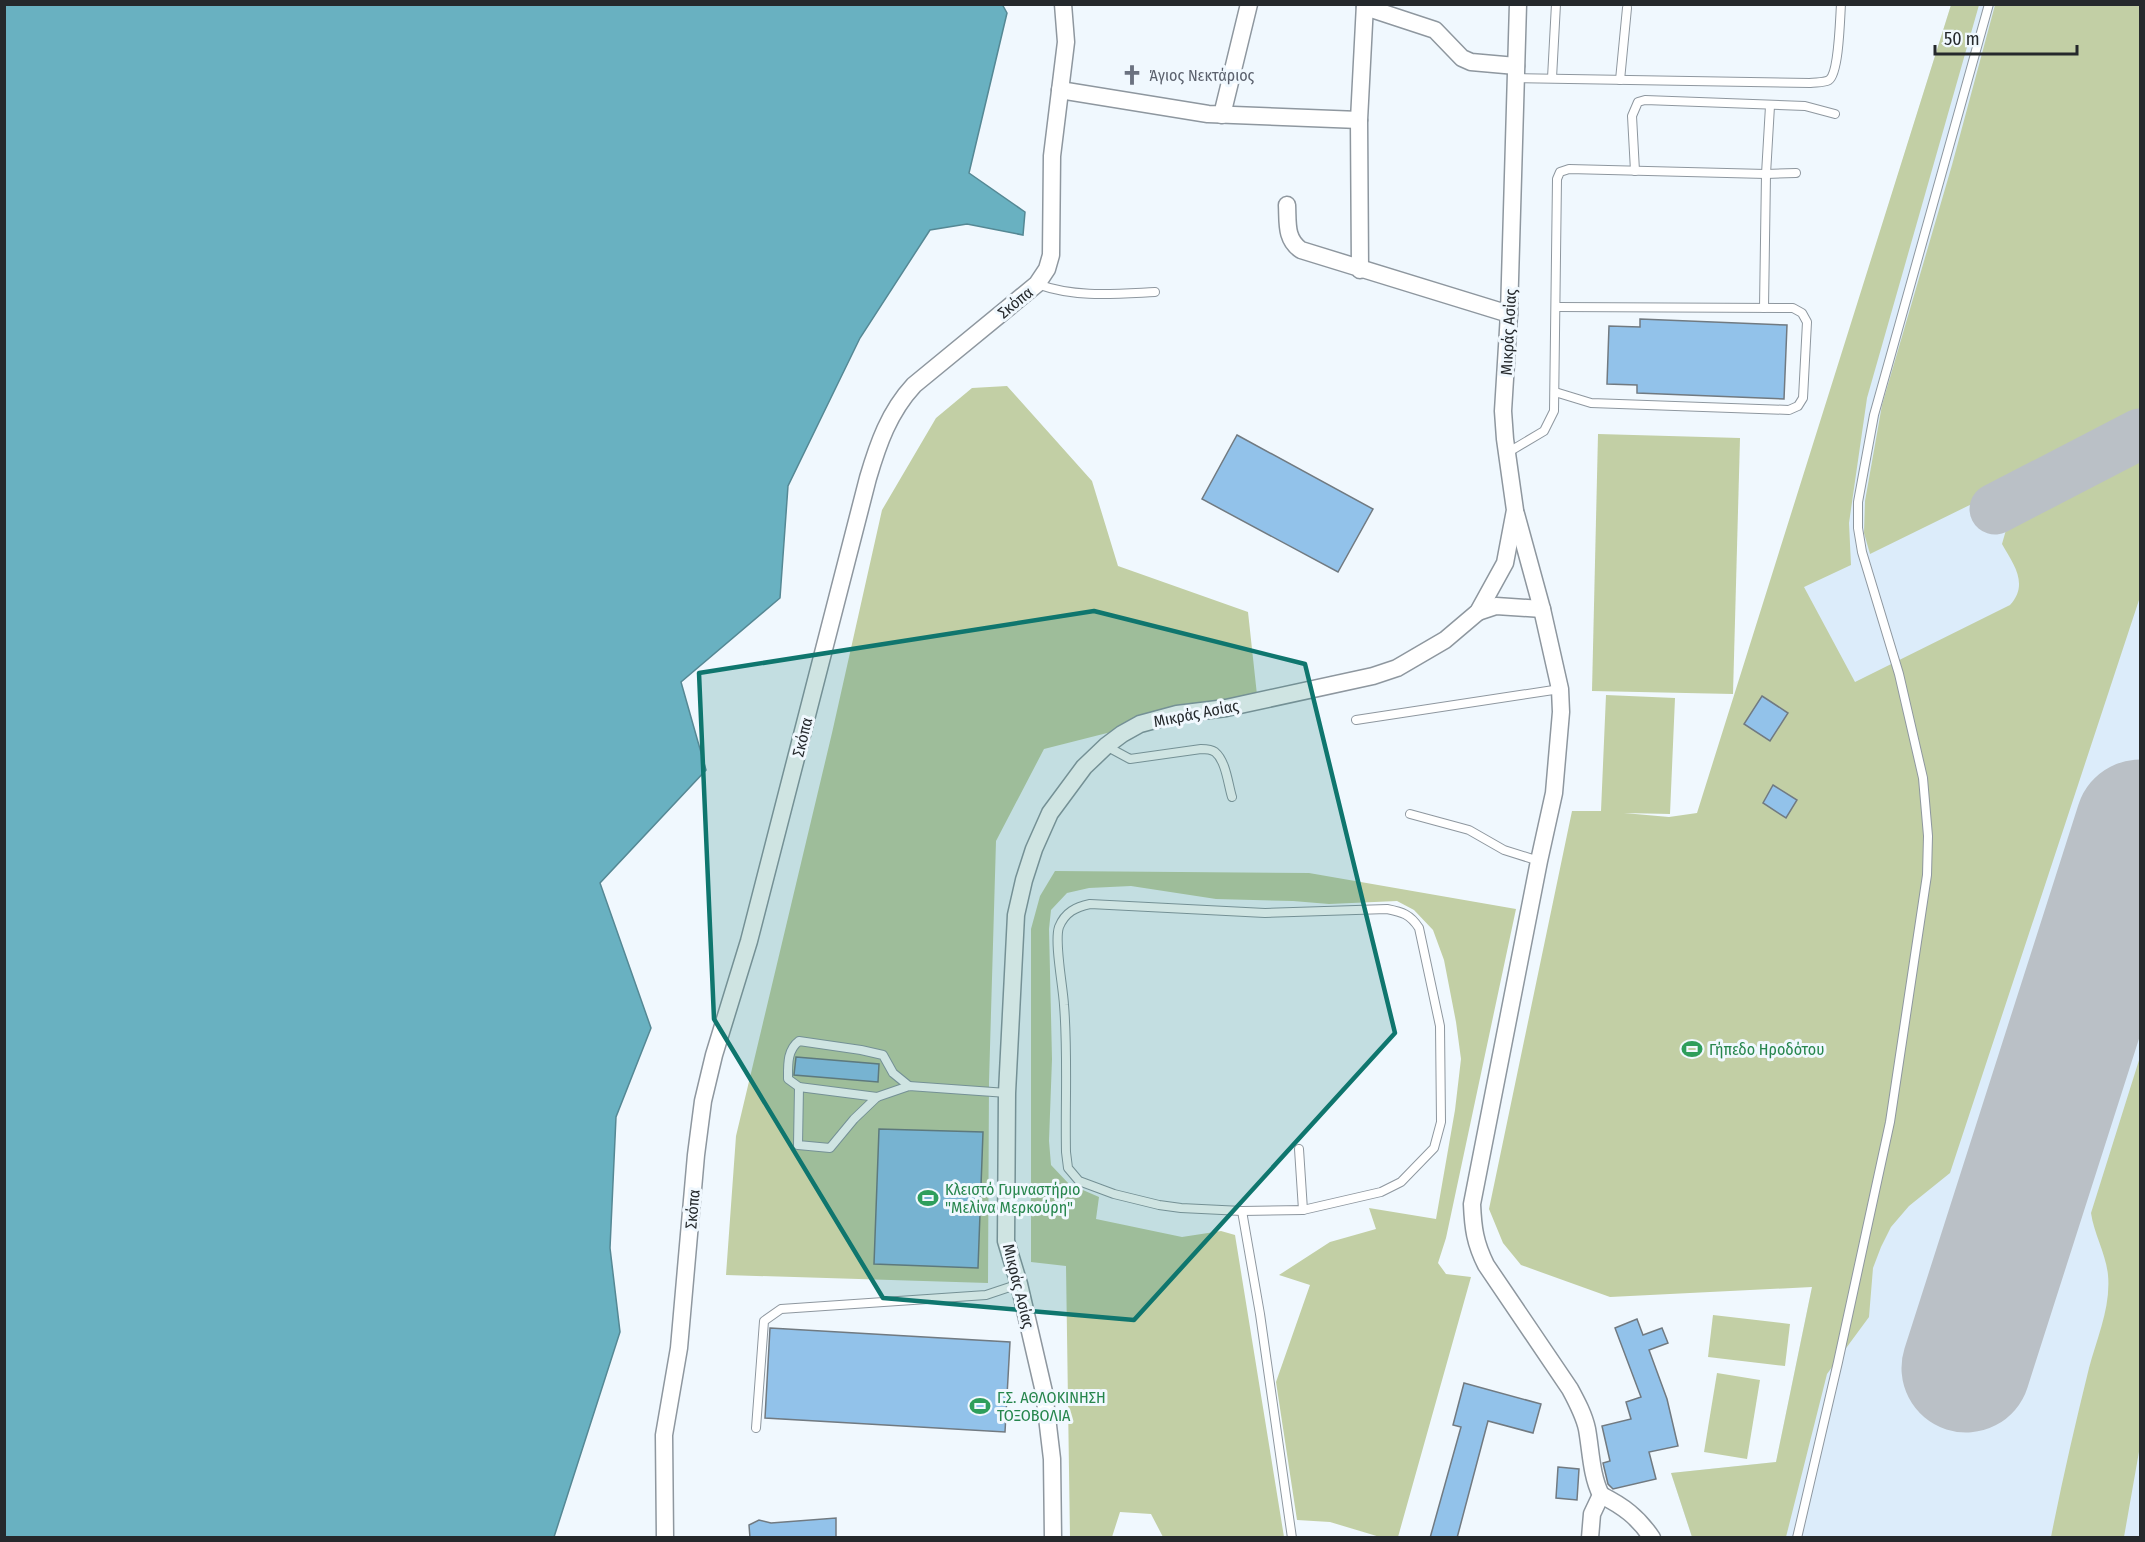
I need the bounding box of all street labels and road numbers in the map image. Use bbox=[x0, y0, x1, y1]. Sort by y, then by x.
street label: Σκόπα bbox=[994, 283, 1037, 322]
street label: Μικράς Ασίας bbox=[1497, 288, 1520, 376]
street label: Μικράς Ασίας bbox=[1152, 696, 1241, 731]
street label: Σκόπα bbox=[788, 716, 816, 759]
street label: Σκόπα bbox=[681, 1188, 704, 1230]
street label: Μικράς Ασίας bbox=[999, 1242, 1038, 1331]

